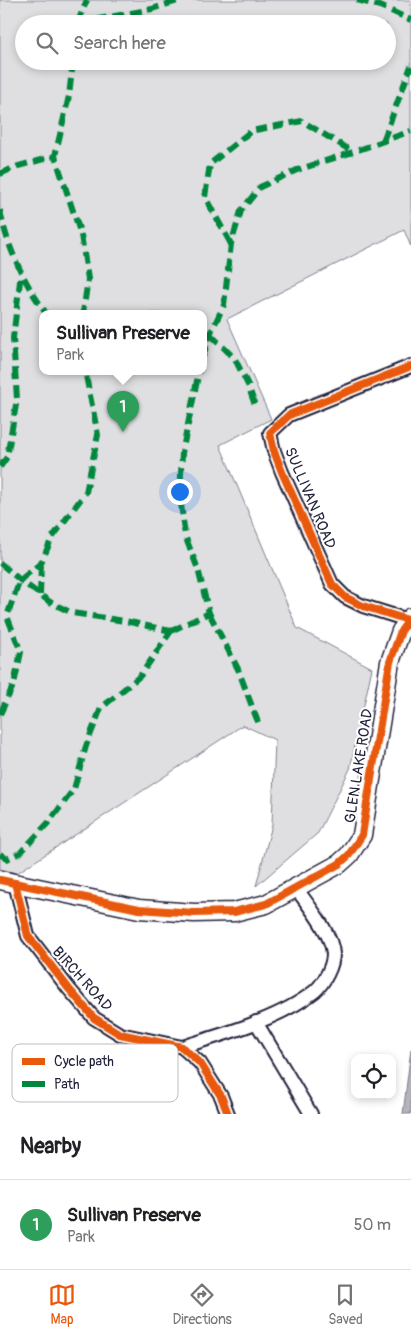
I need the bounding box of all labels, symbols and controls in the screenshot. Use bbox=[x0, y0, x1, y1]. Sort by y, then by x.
search box bbox=[15, 15, 396, 70]
icon: search bbox=[33, 29, 61, 57]
text: Search here bbox=[73, 31, 166, 55]
popup bbox=[39, 310, 207, 375]
text: Sullivan Preserve bbox=[56, 321, 190, 345]
text: Park bbox=[56, 345, 84, 365]
pin: 1 bbox=[107, 391, 139, 432]
street label: SULLIVAN ROAD bbox=[280, 445, 340, 551]
your location bbox=[167, 479, 193, 505]
street label: GLEN LAKE ROAD bbox=[341, 707, 377, 825]
street label: BIRCH ROAD bbox=[48, 943, 116, 1015]
legend bbox=[12, 1044, 178, 1102]
text: Cycle path bbox=[54, 1053, 114, 1070]
map controls bbox=[351, 1054, 396, 1099]
button: locate bbox=[351, 1054, 396, 1099]
text: Path bbox=[54, 1076, 79, 1093]
text: Nearby bbox=[20, 1133, 81, 1160]
text: Sullivan Preserve bbox=[67, 1203, 201, 1227]
text: 1 bbox=[33, 1215, 39, 1235]
text: 50 m bbox=[354, 1215, 391, 1235]
text: Park bbox=[67, 1227, 95, 1247]
tab: Map bbox=[48, 1281, 76, 1328]
tab: Directions bbox=[172, 1281, 232, 1328]
tab: Saved bbox=[328, 1281, 363, 1328]

